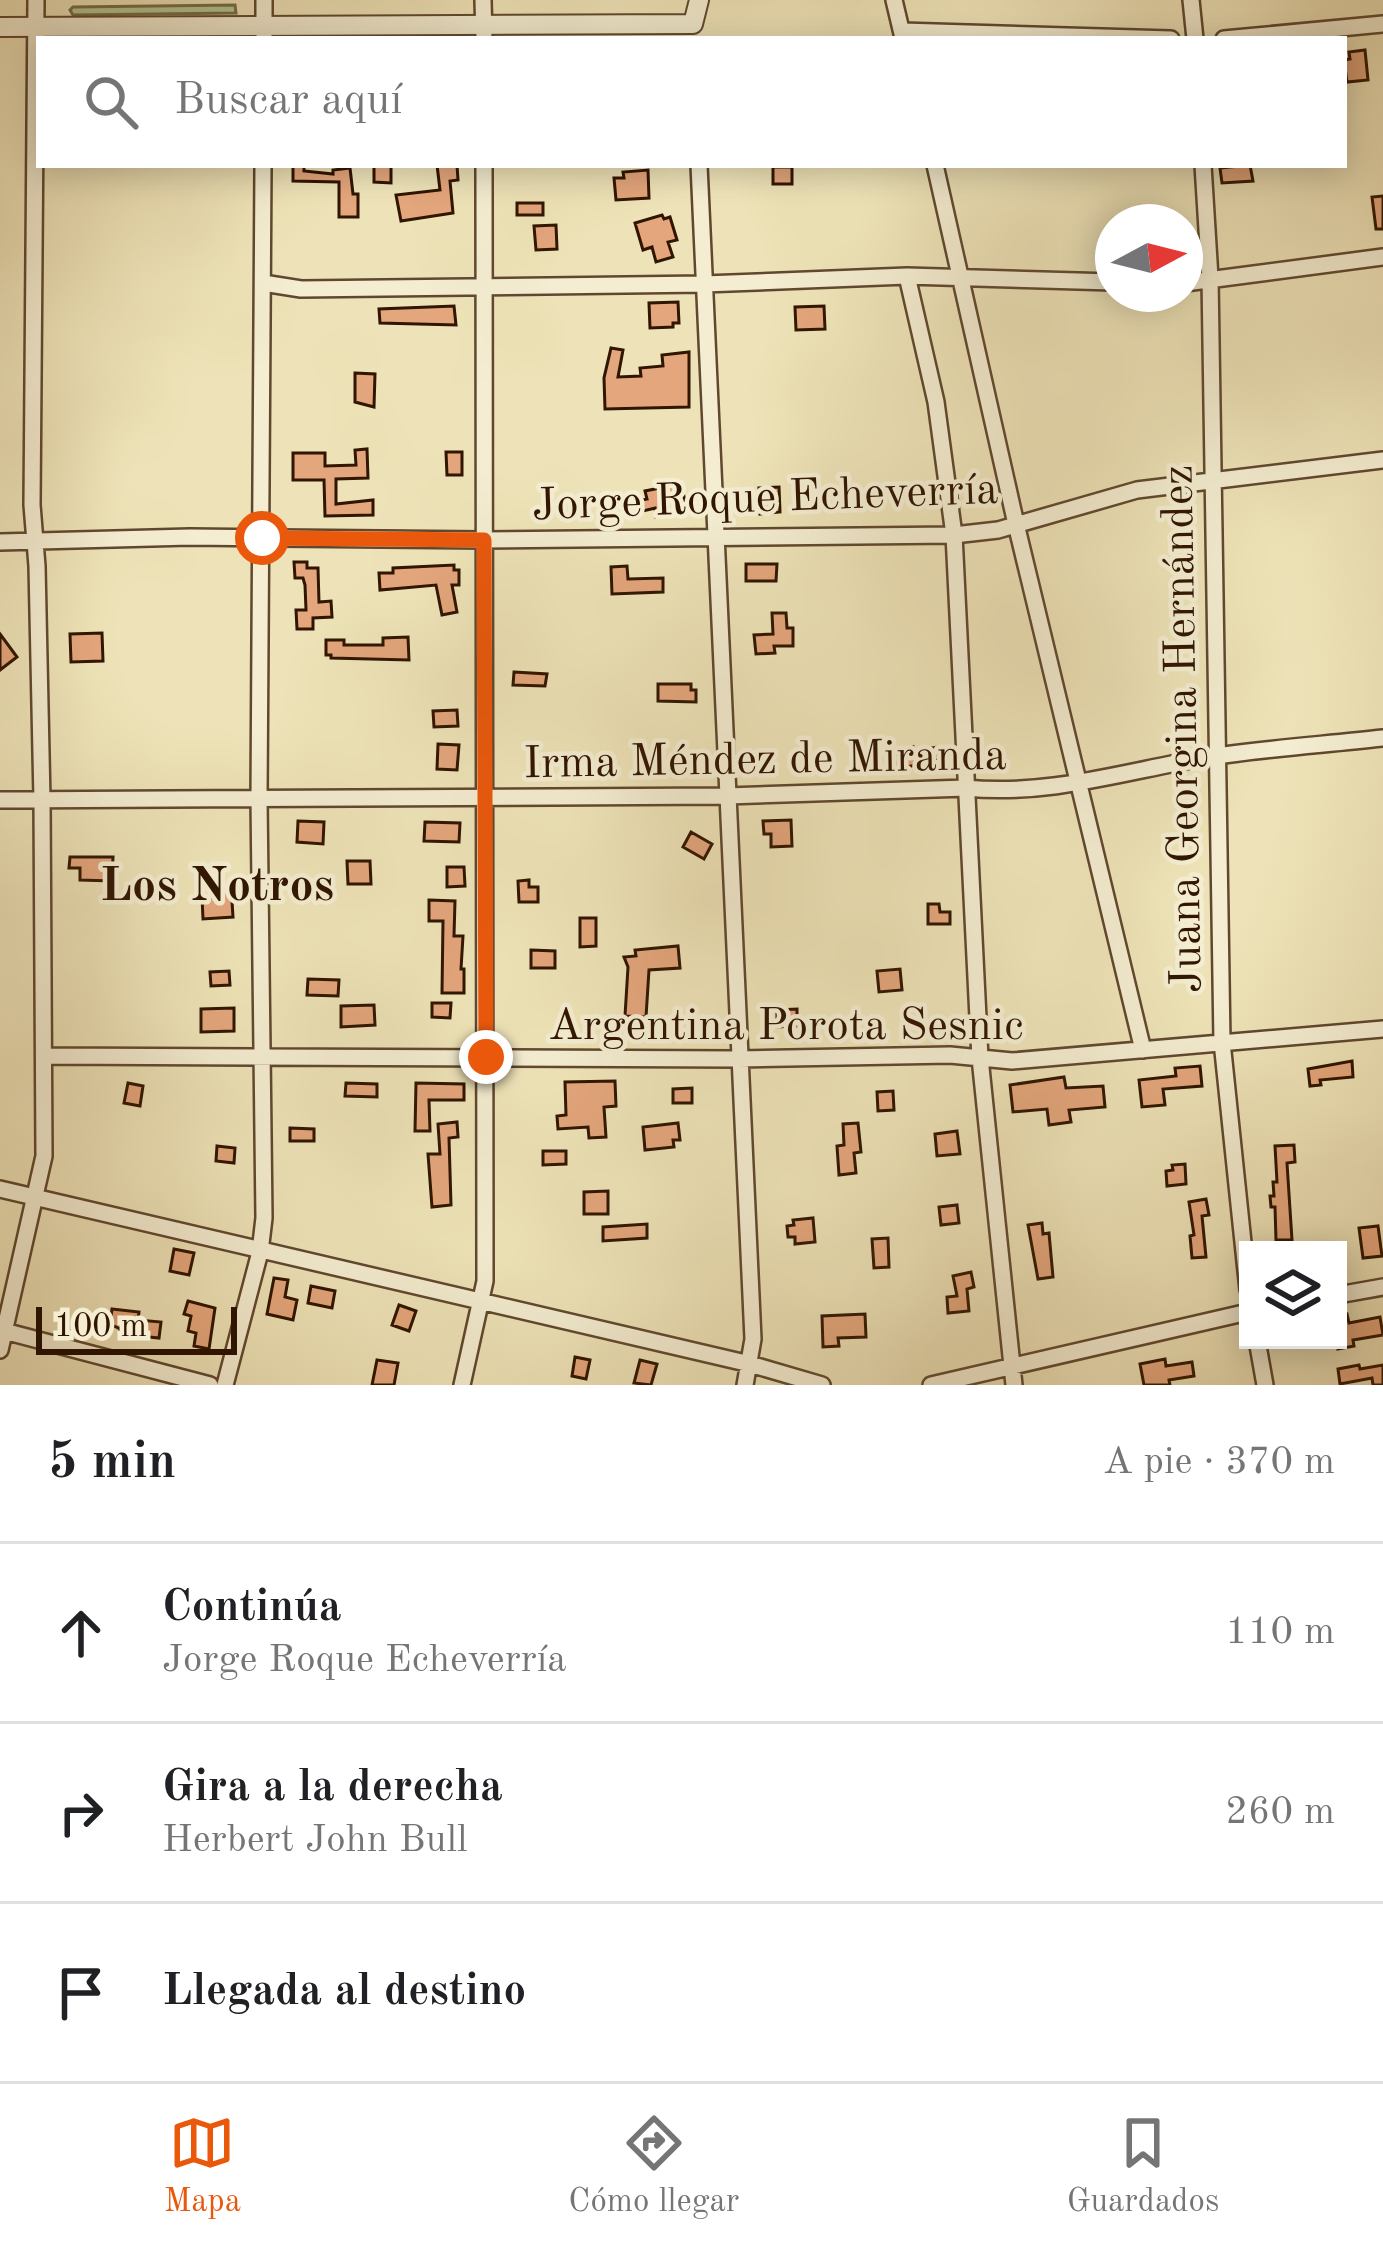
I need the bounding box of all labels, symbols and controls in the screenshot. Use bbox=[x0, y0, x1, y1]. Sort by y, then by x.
search box bbox=[36, 36, 1347, 168]
icon: search bbox=[78, 69, 144, 135]
text: Buscar aquí bbox=[174, 79, 403, 124]
north arrow bbox=[1095, 204, 1203, 312]
street label: Juana Georgina Hernández bbox=[1157, 464, 1212, 994]
street label: Jorge Roque Echeverría bbox=[531, 469, 999, 530]
route start bbox=[235, 511, 289, 565]
street label: Irma Méndez de Miranda bbox=[523, 735, 1007, 788]
district label: Los Notros bbox=[100, 863, 334, 911]
street label: Argentina Porota Sesnic bbox=[548, 1005, 1024, 1050]
route end bbox=[459, 1030, 513, 1084]
map controls bbox=[1239, 1241, 1347, 1349]
button: layers bbox=[1239, 1241, 1347, 1349]
scale bar bbox=[36, 1301, 237, 1354]
text: 100 m bbox=[54, 1311, 147, 1344]
text: 5 min bbox=[48, 1438, 176, 1489]
text: A pie · 370 m bbox=[1103, 1443, 1335, 1482]
text: Continúa bbox=[162, 1586, 342, 1631]
icon: ahead bbox=[48, 1600, 114, 1666]
text: 110 m bbox=[1225, 1613, 1335, 1652]
text: Jorge Roque Echeverría bbox=[162, 1641, 566, 1680]
text: Gira a la derecha bbox=[162, 1766, 503, 1811]
icon: right bbox=[48, 1780, 114, 1846]
text: 260 m bbox=[1225, 1793, 1335, 1832]
text: Herbert John Bull bbox=[162, 1821, 468, 1860]
icon: arrive bbox=[48, 1960, 114, 2026]
text: Llegada al destino bbox=[162, 1970, 526, 2015]
tab: Mapa bbox=[164, 2110, 241, 2223]
tab: Cómo llegar bbox=[568, 2110, 739, 2223]
tab: Guardados bbox=[1067, 2110, 1219, 2223]

